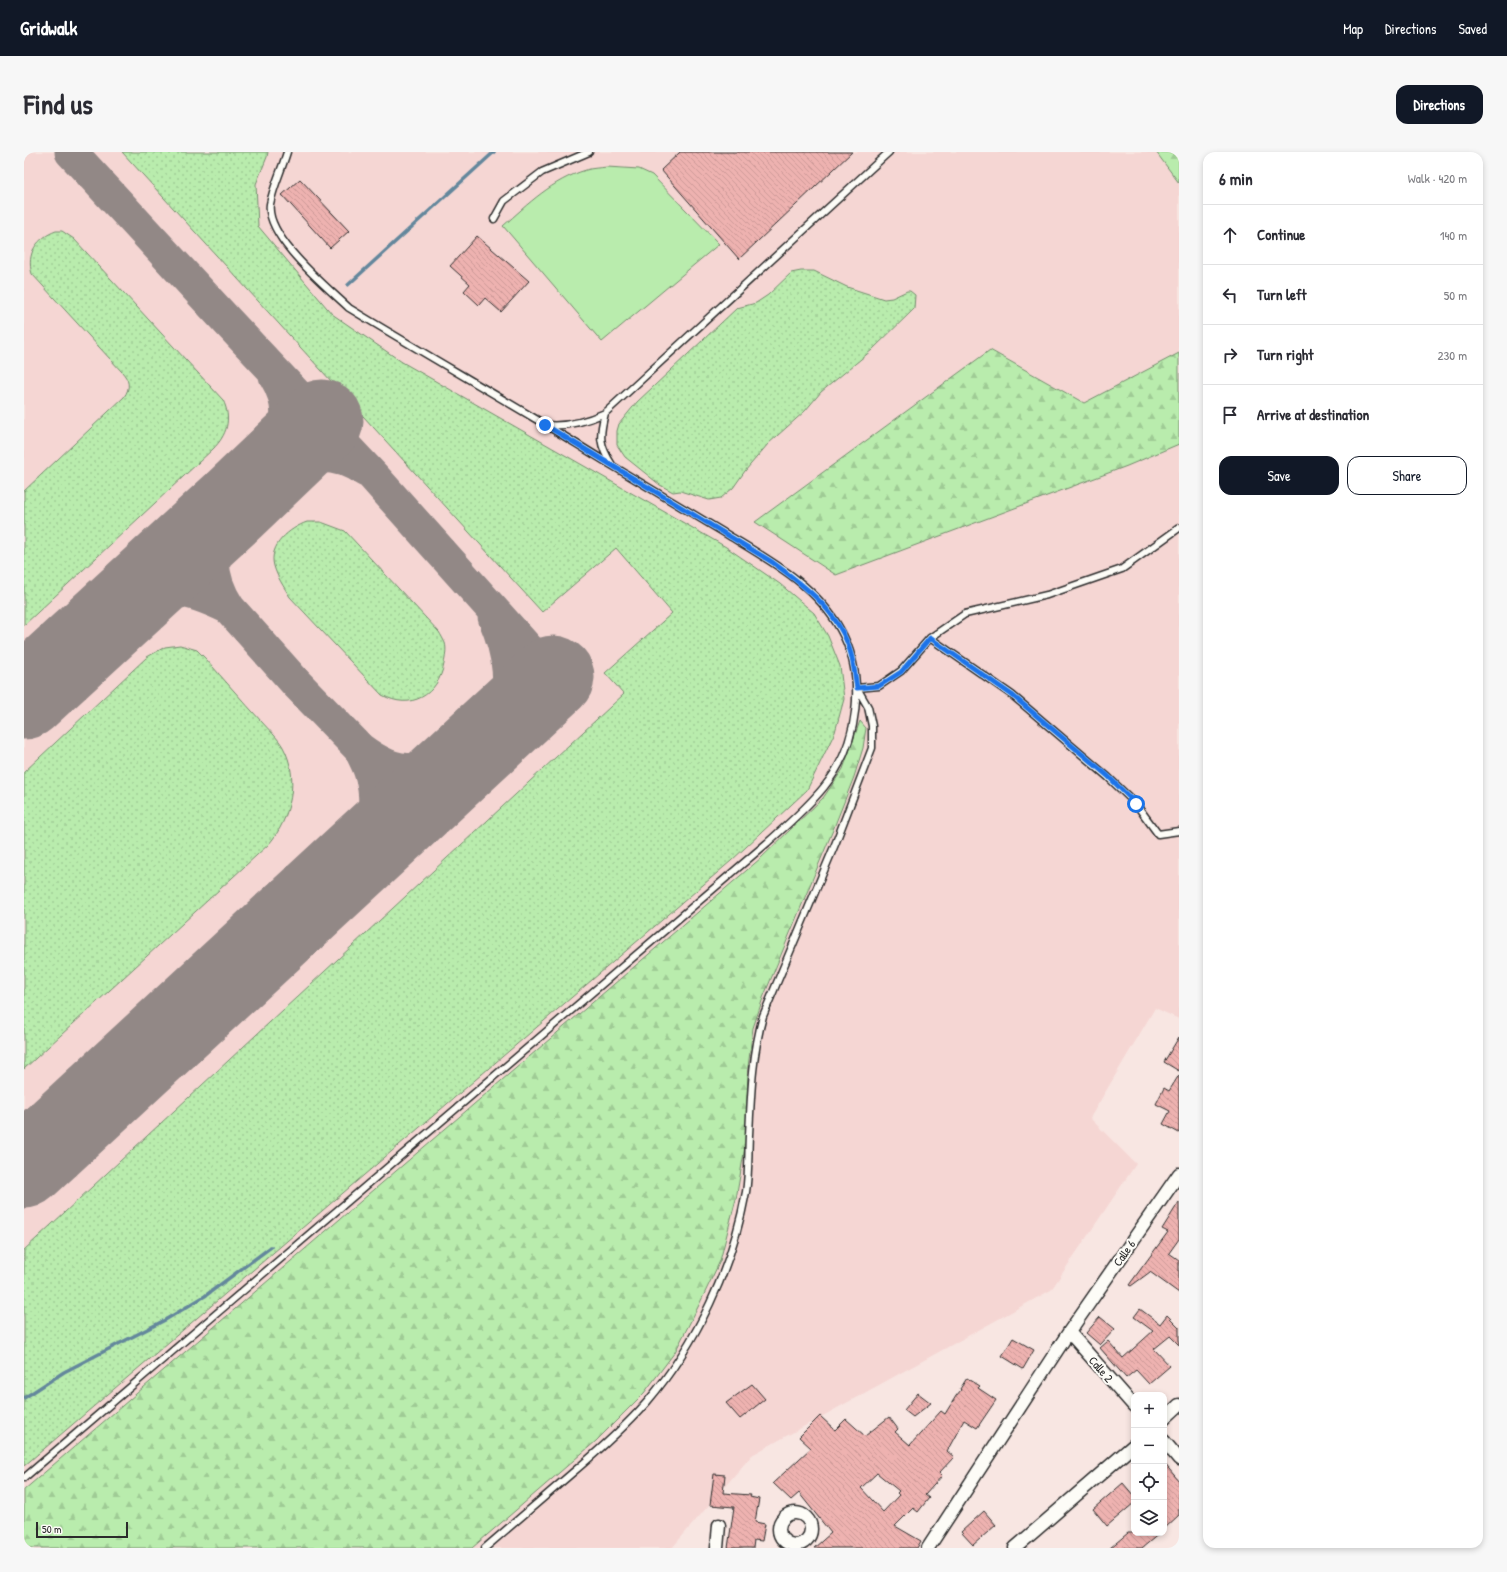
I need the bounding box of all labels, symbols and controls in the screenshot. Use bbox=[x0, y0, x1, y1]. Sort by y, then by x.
text: Gridwalk bbox=[20, 15, 77, 41]
text: Map bbox=[1343, 19, 1363, 38]
text: Directions bbox=[1385, 19, 1436, 38]
text: Saved bbox=[1458, 19, 1487, 38]
text: Find us bbox=[24, 85, 93, 123]
button: Directions bbox=[1396, 85, 1483, 124]
text: 6 min bbox=[1219, 167, 1253, 190]
text: Walk · 420 m bbox=[1408, 169, 1467, 187]
icon: ahead bbox=[1219, 224, 1241, 246]
text: Continue bbox=[1257, 224, 1305, 245]
text: 140 m bbox=[1440, 226, 1467, 244]
icon: left bbox=[1219, 284, 1241, 306]
text: Turn left bbox=[1257, 284, 1307, 305]
text: 50 m bbox=[1444, 286, 1467, 304]
icon: right bbox=[1219, 344, 1241, 366]
text: Turn right bbox=[1257, 344, 1313, 365]
text: 230 m bbox=[1437, 346, 1467, 364]
icon: arrive bbox=[1219, 404, 1241, 426]
text: Arrive at destination bbox=[1257, 404, 1369, 425]
route end bbox=[536, 416, 554, 434]
button: Save bbox=[1219, 456, 1339, 495]
button: Share bbox=[1347, 456, 1467, 495]
route start bbox=[1127, 795, 1145, 813]
street label: Calle 6 bbox=[1109, 1236, 1139, 1270]
street label: Calle 2 bbox=[1085, 1352, 1117, 1386]
map controls bbox=[1131, 1392, 1167, 1536]
button: + bbox=[1131, 1392, 1167, 1428]
button: − bbox=[1131, 1428, 1167, 1464]
button: locate bbox=[1131, 1464, 1167, 1500]
button: layers bbox=[1131, 1500, 1167, 1536]
scale bar bbox=[36, 1520, 128, 1539]
text: 50 m bbox=[42, 1522, 62, 1536]

